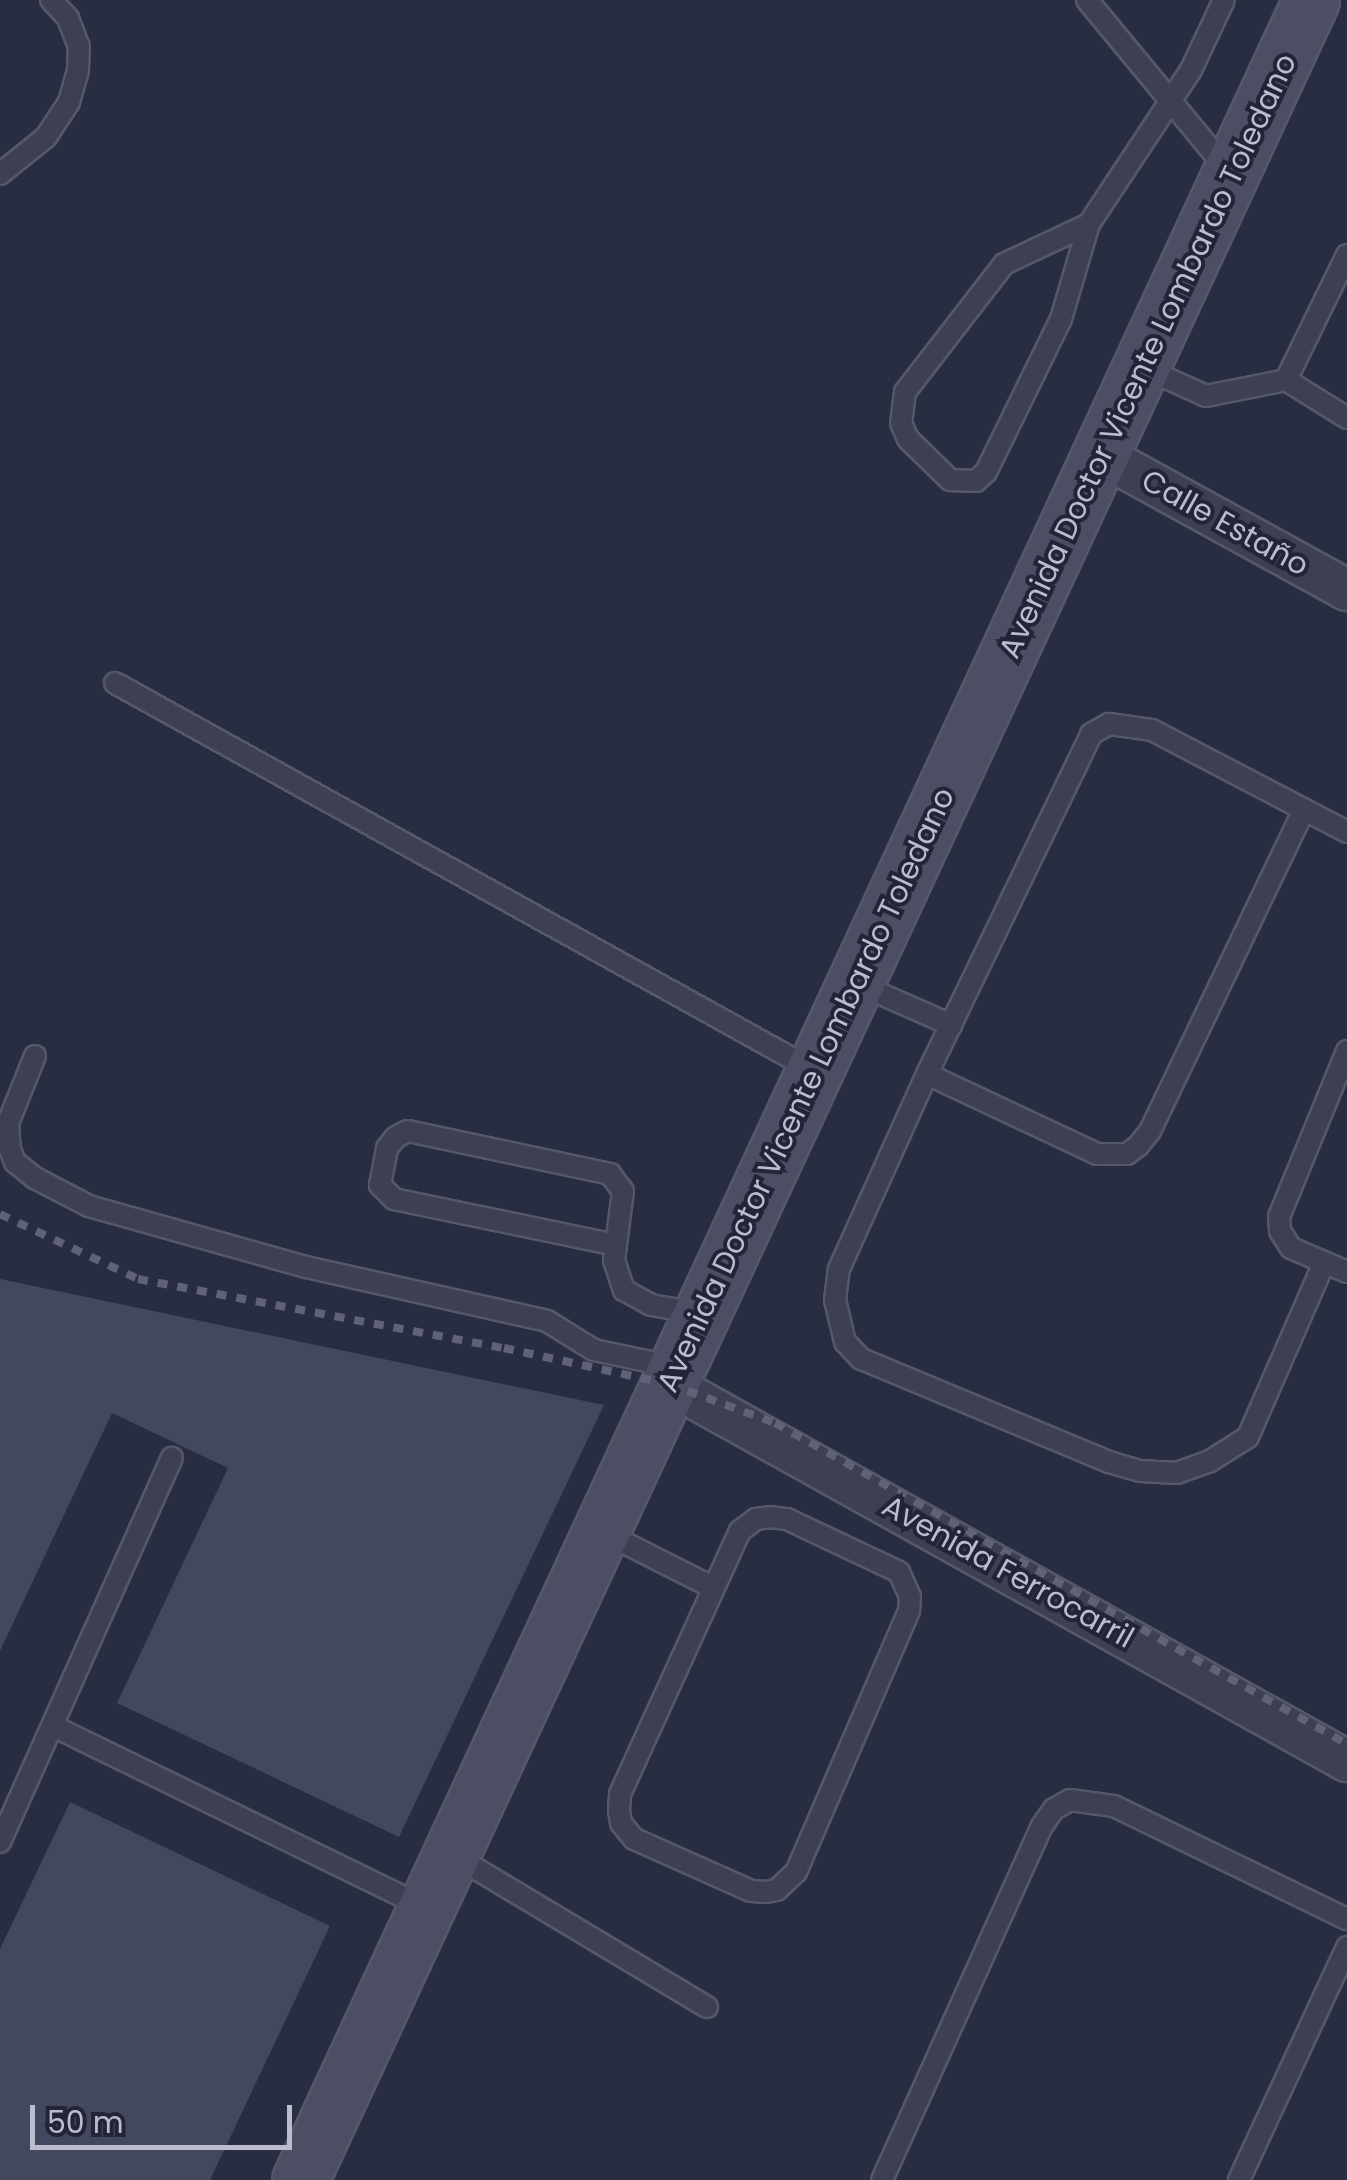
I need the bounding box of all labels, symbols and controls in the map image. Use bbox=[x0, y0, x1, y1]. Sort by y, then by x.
street label: Avenida Doctor Vicente Lombardo Toledano bbox=[992, 48, 1304, 664]
street label: Calle Estaño bbox=[1135, 462, 1315, 584]
street label: Avenida Doctor Vicente Lombardo Toledano bbox=[650, 782, 962, 1398]
street label: Avenida Ferrocarril bbox=[876, 1488, 1140, 1656]
scale bar bbox=[35, 2085, 298, 2147]
text: 50 m bbox=[47, 2101, 124, 2144]

